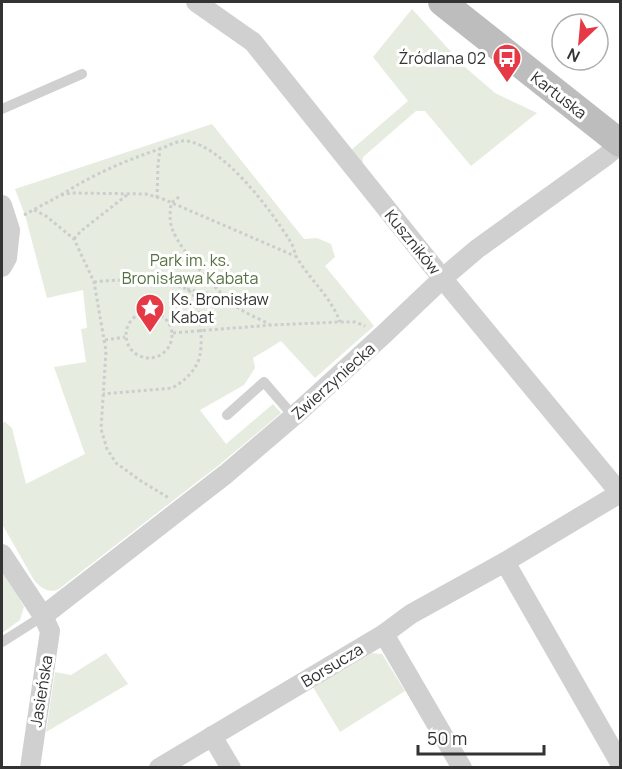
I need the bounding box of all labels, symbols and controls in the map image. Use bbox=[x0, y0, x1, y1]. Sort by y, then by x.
north arrow bbox=[550, 12, 610, 72]
bus stop icon: Źródlana 02 bbox=[491, 42, 523, 84]
text: N bbox=[563, 43, 583, 68]
place label: Źródlana 02 bbox=[399, 47, 486, 69]
street label: Kartuska bbox=[527, 66, 591, 124]
street label: Kuszników bbox=[380, 205, 446, 279]
park label: Park im. ks. Bronisława Kabata bbox=[122, 249, 258, 289]
place label: Ks. Bronisław Kabat bbox=[171, 288, 269, 328]
place icon: Ks. Bronisław Kabat bbox=[134, 292, 166, 334]
street label: Zwierzyniecka bbox=[287, 338, 379, 424]
street label: Borsucza bbox=[297, 638, 367, 692]
street label: Jasieńska bbox=[24, 653, 58, 729]
scale bar bbox=[418, 718, 544, 756]
text: 50 m bbox=[427, 726, 467, 750]

